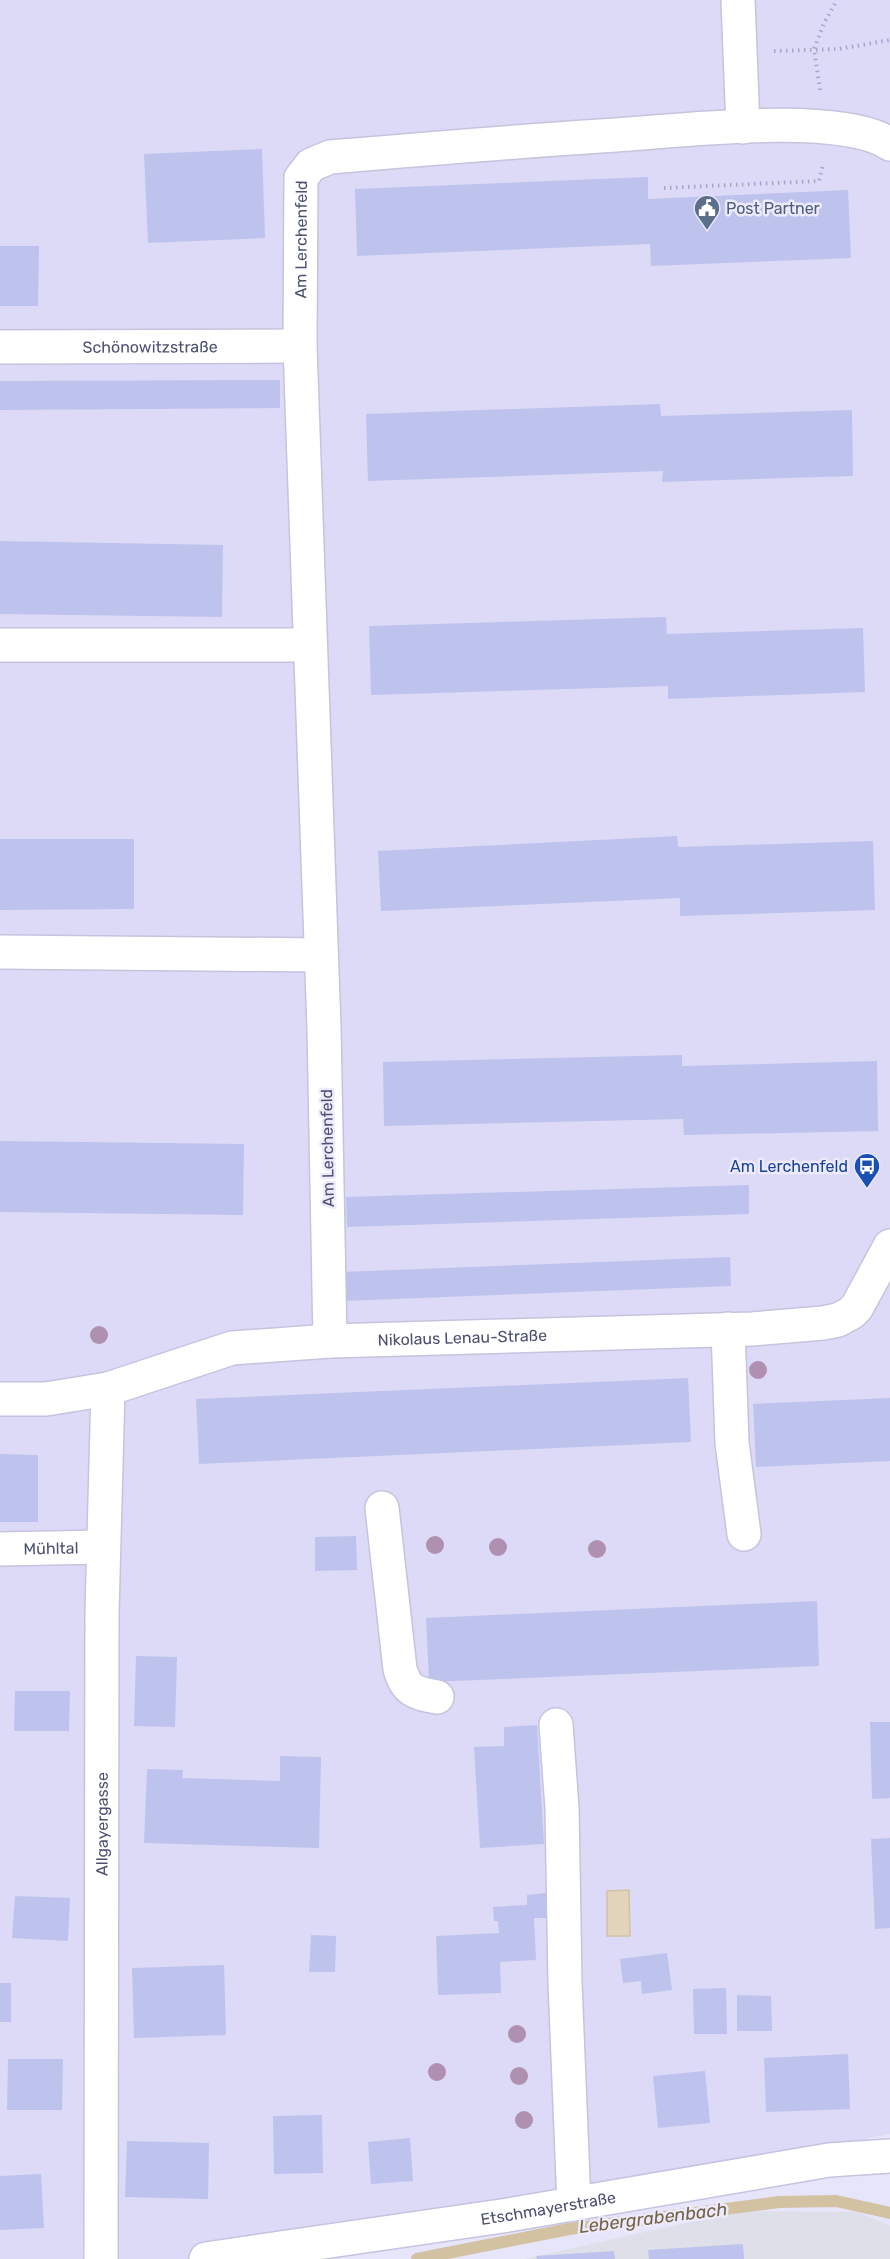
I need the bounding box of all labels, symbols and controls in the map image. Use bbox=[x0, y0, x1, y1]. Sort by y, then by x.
street label: Am Lerchenfeld bbox=[291, 180, 311, 299]
public building icon: Post Partner bbox=[692, 193, 722, 231]
place label: Post Partner bbox=[726, 199, 820, 218]
street label: Schönowitzstraße bbox=[82, 337, 218, 357]
street label: Am Lerchenfeld bbox=[317, 1089, 338, 1207]
bus stop icon: Am Lerchenfeld bbox=[852, 1151, 882, 1189]
place label: Am Lerchenfeld bbox=[730, 1157, 848, 1176]
street label: Nikolaus Lenau-Straße bbox=[377, 1326, 547, 1350]
street label: Mühltal bbox=[23, 1538, 79, 1559]
street label: Allgayergasse bbox=[93, 1772, 112, 1876]
street label: Etschmayerstraße bbox=[479, 2188, 617, 2229]
water label: Lebergrabenbach bbox=[578, 2198, 728, 2238]

